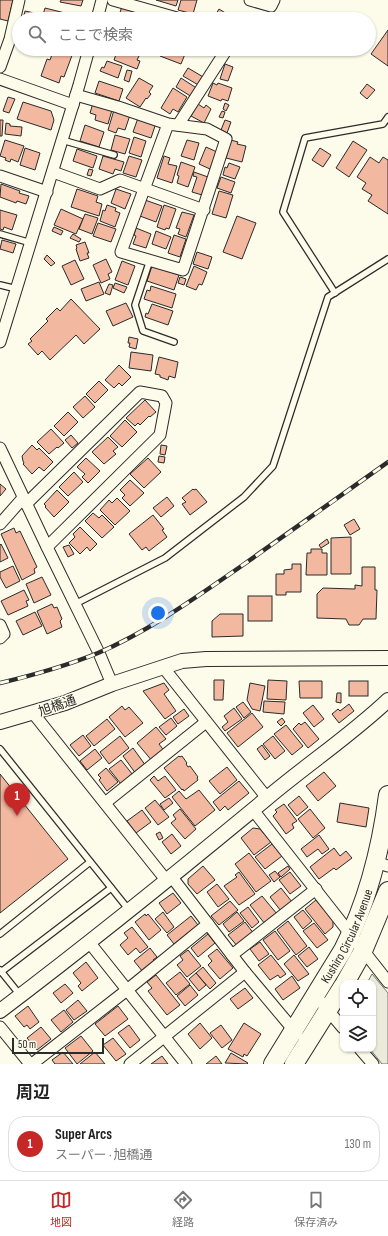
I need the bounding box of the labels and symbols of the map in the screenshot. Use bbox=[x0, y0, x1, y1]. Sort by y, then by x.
your location bbox=[148, 603, 168, 623]
street label: 旭橋通 bbox=[36, 692, 78, 720]
pin: 1 bbox=[4, 783, 30, 816]
street label: Kushiro Circular Avenue bbox=[318, 887, 376, 986]
scale bar bbox=[12, 1036, 104, 1055]

